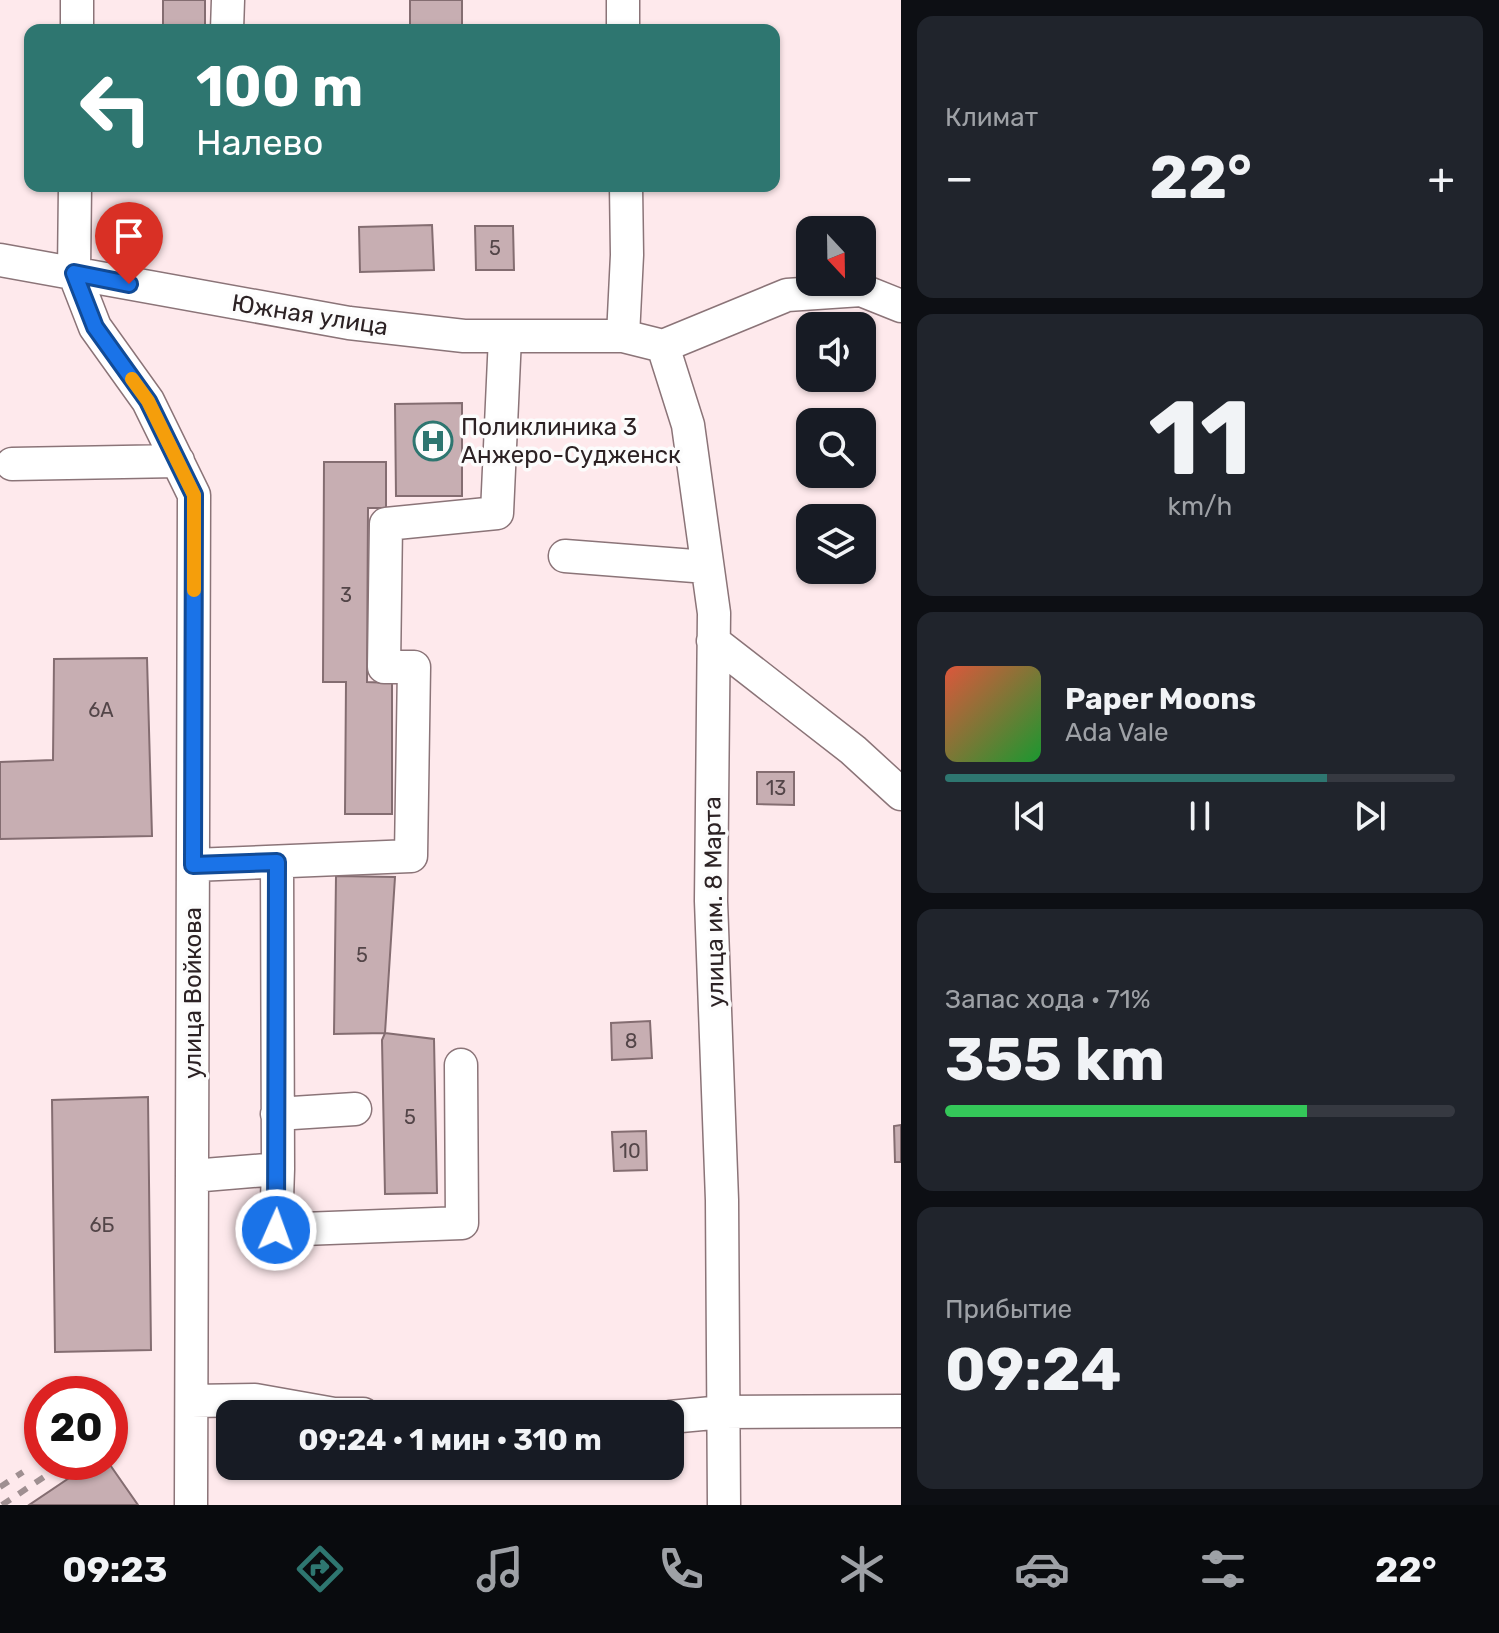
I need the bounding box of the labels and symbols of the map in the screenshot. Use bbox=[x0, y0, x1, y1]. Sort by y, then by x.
pin bbox=[95, 202, 163, 284]
north arrow bbox=[796, 216, 876, 296]
house number: 5 bbox=[489, 236, 501, 260]
street label: Южная улица bbox=[230, 289, 390, 341]
place label: Поликлиника 3 Анжеро-Судженск bbox=[461, 413, 681, 469]
hospital icon: Поликлиника 3 Анжеро-Судженск bbox=[412, 420, 454, 462]
house number: 3 bbox=[340, 583, 352, 607]
house number: 6А bbox=[88, 698, 114, 722]
house number: 13 bbox=[766, 776, 786, 800]
street label: улица им. 8 Марта bbox=[698, 796, 730, 1008]
street label: улица Войкова bbox=[179, 907, 207, 1079]
house number: 5 bbox=[356, 943, 368, 967]
house number: 8 bbox=[625, 1029, 637, 1053]
house number: 5 bbox=[404, 1105, 416, 1129]
house number: 10 bbox=[619, 1139, 641, 1163]
position arrow bbox=[234, 1188, 318, 1272]
house number: 6Б bbox=[90, 1213, 115, 1237]
speed limit sign: 20 bbox=[24, 1376, 128, 1480]

